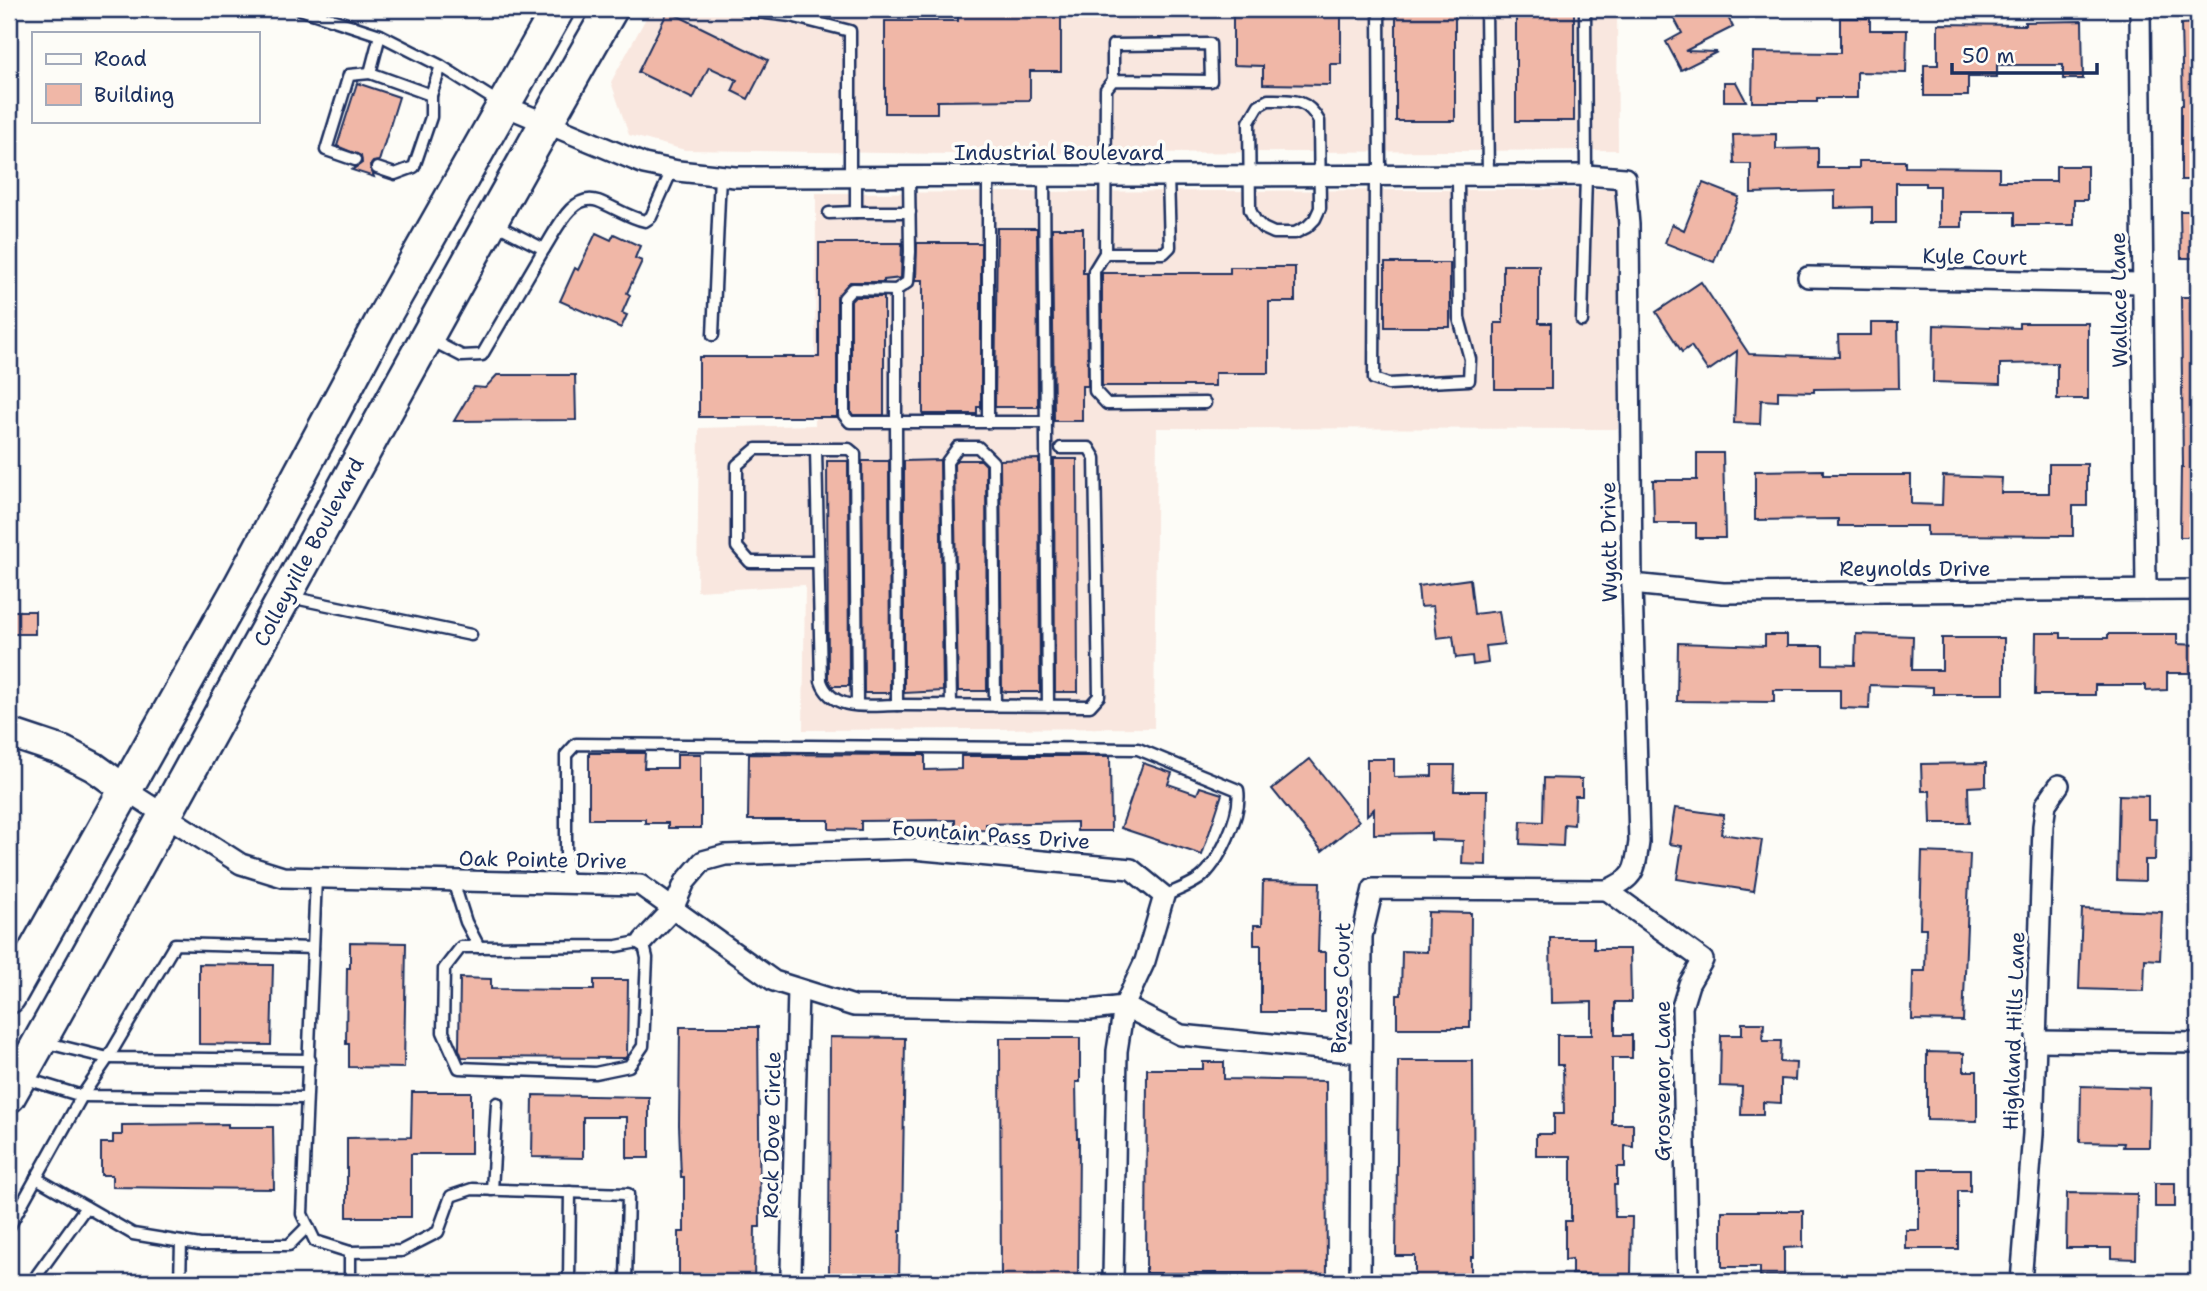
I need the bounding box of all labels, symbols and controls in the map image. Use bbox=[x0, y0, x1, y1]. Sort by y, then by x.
legend bbox=[32, 32, 259, 122]
scale bar bbox=[1952, 32, 2097, 76]
text: 50 m bbox=[1962, 42, 2015, 70]
text: Road bbox=[94, 45, 147, 73]
text: Building bbox=[94, 81, 174, 109]
street label: Industrial Boulevard bbox=[954, 139, 1164, 167]
street label: Wallace Lane bbox=[2104, 232, 2134, 368]
street label: Kyle Court bbox=[1922, 242, 2028, 272]
street label: Colleyville Boulevard bbox=[247, 453, 371, 651]
street label: Wyatt Drive bbox=[1594, 481, 1624, 603]
street label: Reynolds Drive bbox=[1839, 555, 1991, 583]
street label: Fountain Pass Drive bbox=[891, 814, 1091, 856]
street label: Oak Pointe Drive bbox=[458, 845, 628, 875]
street label: Brazos Court bbox=[1325, 922, 1357, 1054]
street label: Highland Hills Lane bbox=[1997, 931, 2031, 1131]
street label: Grosvenor Lane bbox=[1649, 1000, 1677, 1162]
street label: Rock Dove Circle bbox=[757, 1051, 787, 1219]

